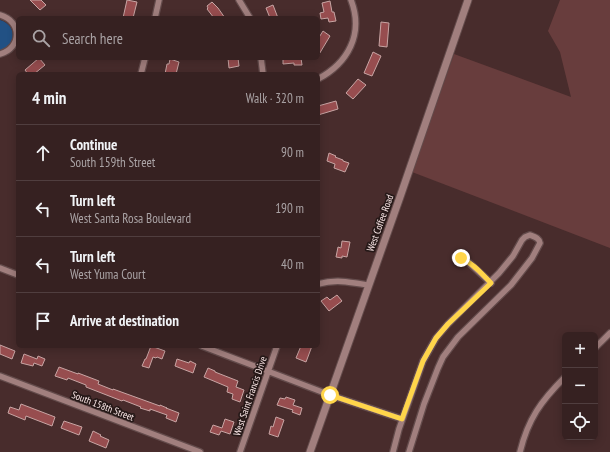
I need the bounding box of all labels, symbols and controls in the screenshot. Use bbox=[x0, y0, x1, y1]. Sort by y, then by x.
search box bbox=[16, 16, 320, 60]
icon: search bbox=[30, 27, 52, 49]
text: Search here bbox=[62, 29, 123, 48]
text: 4 min bbox=[32, 87, 66, 109]
text: Walk · 320 m bbox=[246, 90, 304, 107]
text: Continue bbox=[70, 135, 117, 154]
icon: ahead bbox=[32, 142, 54, 164]
text: 90 m bbox=[281, 144, 304, 161]
text: South 159th Street bbox=[70, 154, 155, 171]
text: Turn left bbox=[70, 191, 115, 210]
street label: West Coffee Road bbox=[364, 193, 396, 253]
icon: left bbox=[32, 198, 54, 220]
text: 190 m bbox=[275, 200, 304, 217]
text: West Santa Rosa Boulevard bbox=[70, 210, 191, 227]
text: Turn left bbox=[70, 247, 115, 266]
route end bbox=[452, 249, 470, 267]
icon: left bbox=[32, 254, 54, 276]
text: 40 m bbox=[281, 256, 304, 273]
text: West Yuma Court bbox=[70, 266, 146, 283]
icon: arrive bbox=[32, 310, 54, 332]
text: Arrive at destination bbox=[70, 311, 179, 330]
map controls bbox=[562, 332, 598, 440]
button: + bbox=[562, 332, 598, 368]
street label: West Saint Francis Drive bbox=[230, 355, 270, 437]
button: − bbox=[562, 368, 598, 404]
route start bbox=[321, 386, 339, 404]
street label: South 158th Street bbox=[70, 388, 136, 424]
button: locate bbox=[562, 404, 598, 440]

